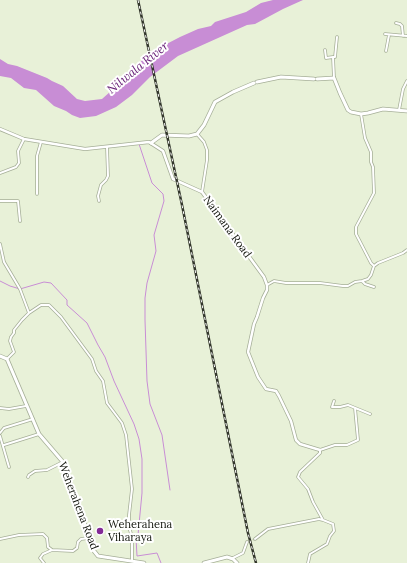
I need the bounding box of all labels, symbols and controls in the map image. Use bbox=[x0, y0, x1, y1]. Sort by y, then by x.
water label: Nilwala River bbox=[104, 39, 172, 97]
street label: Naimana Road bbox=[200, 193, 254, 261]
street label: Weherahena Road bbox=[55, 460, 101, 552]
place label: Weherahena Viharaya bbox=[108, 518, 172, 544]
marker: Weherahena Viharaya bbox=[95, 526, 105, 536]

